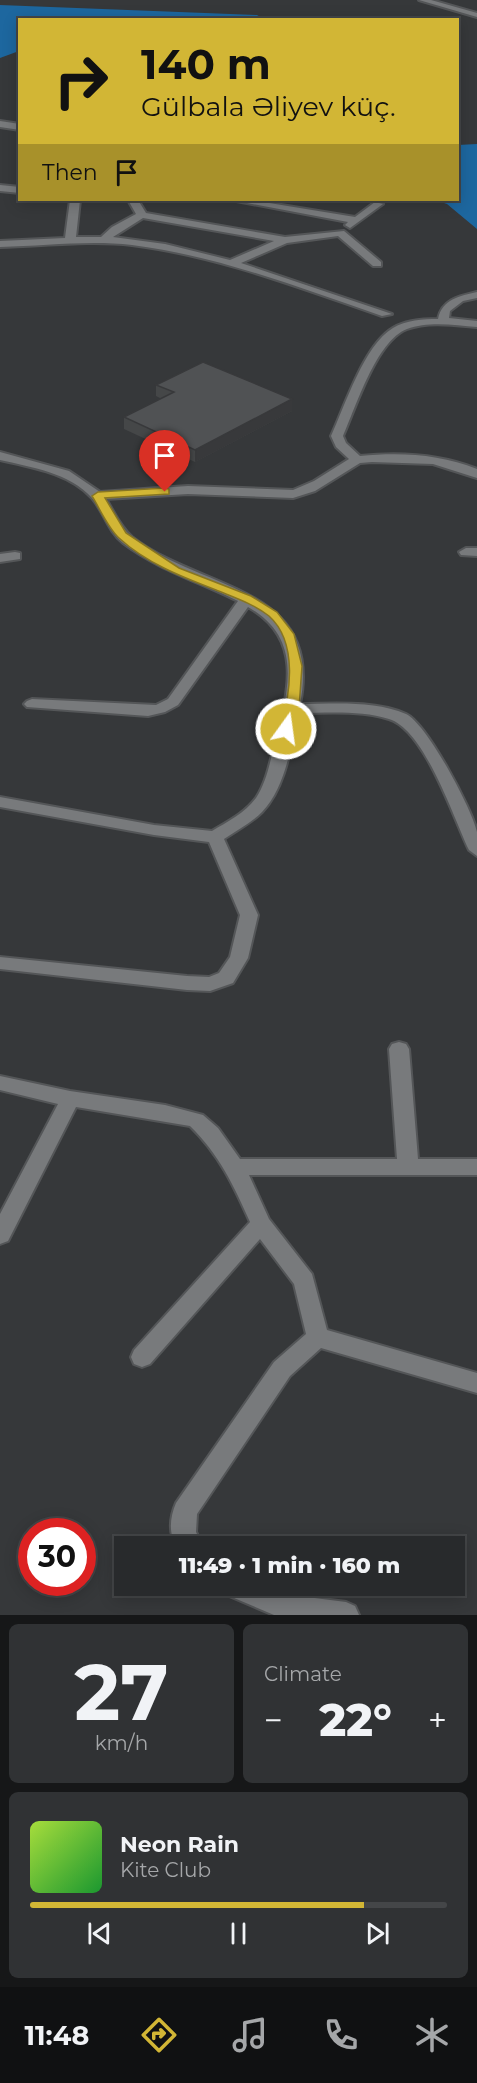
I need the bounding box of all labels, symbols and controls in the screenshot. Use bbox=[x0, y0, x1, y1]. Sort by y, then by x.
text: 140 m bbox=[141, 38, 271, 90]
icon: right bbox=[42, 42, 120, 120]
text: Gülbala Əliyev küç. bbox=[141, 90, 396, 123]
icon: arrive bbox=[110, 156, 143, 189]
text: Then bbox=[42, 159, 98, 186]
pin bbox=[139, 430, 190, 492]
icon: arrive bbox=[148, 439, 181, 472]
position arrow bbox=[254, 697, 318, 761]
speed limit sign: 30 bbox=[18, 1518, 96, 1596]
text: 11:49 · 1 min · 160 m bbox=[179, 1552, 400, 1579]
text: 27 bbox=[74, 1644, 169, 1740]
text: Climate bbox=[264, 1662, 342, 1686]
text: 22° bbox=[319, 1692, 392, 1747]
text: − bbox=[264, 1700, 283, 1740]
text: + bbox=[428, 1700, 447, 1740]
text: km/h bbox=[95, 1731, 148, 1755]
text: Neon Rain bbox=[120, 1831, 239, 1858]
text: Kite Club bbox=[120, 1858, 211, 1882]
icon: previous bbox=[83, 1917, 116, 1950]
icon: pause bbox=[222, 1917, 255, 1950]
icon: next bbox=[361, 1917, 394, 1950]
icon: directions bbox=[138, 2014, 180, 2056]
icon: music bbox=[229, 2014, 271, 2056]
icon: phone bbox=[320, 2014, 362, 2056]
icon: climate bbox=[411, 2014, 453, 2056]
text: 11:48 bbox=[24, 2019, 89, 2052]

